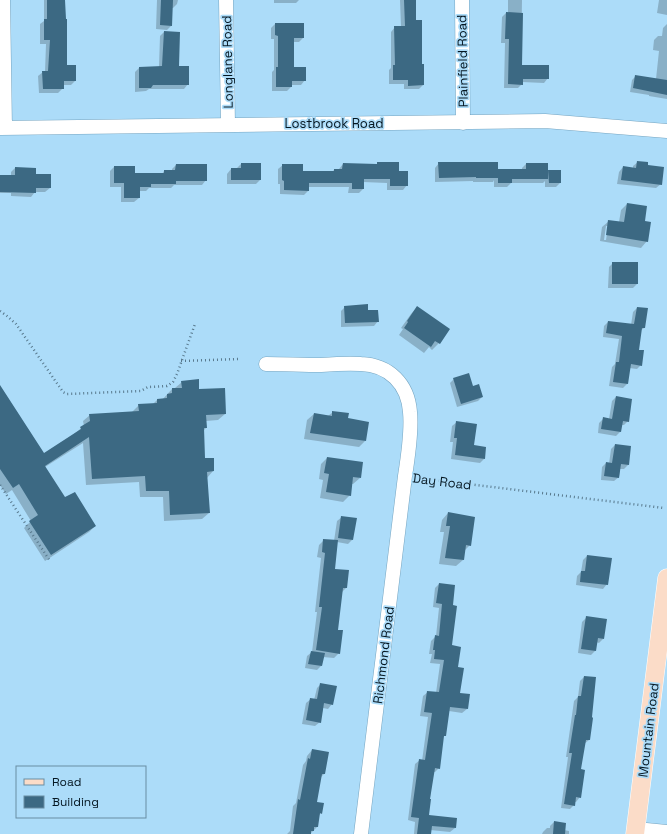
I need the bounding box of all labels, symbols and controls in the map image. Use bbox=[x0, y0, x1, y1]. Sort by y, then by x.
street label: Longlane Road bbox=[218, 15, 237, 109]
street label: Plainfield Road bbox=[453, 15, 472, 107]
street label: Lostbrook Road bbox=[284, 115, 384, 132]
street label: Day Road bbox=[412, 469, 472, 494]
street label: Richmond Road bbox=[369, 605, 398, 705]
street label: Mountain Road bbox=[634, 682, 663, 778]
legend bbox=[16, 766, 146, 818]
text: Road bbox=[52, 774, 81, 790]
text: Building bbox=[52, 794, 99, 810]

